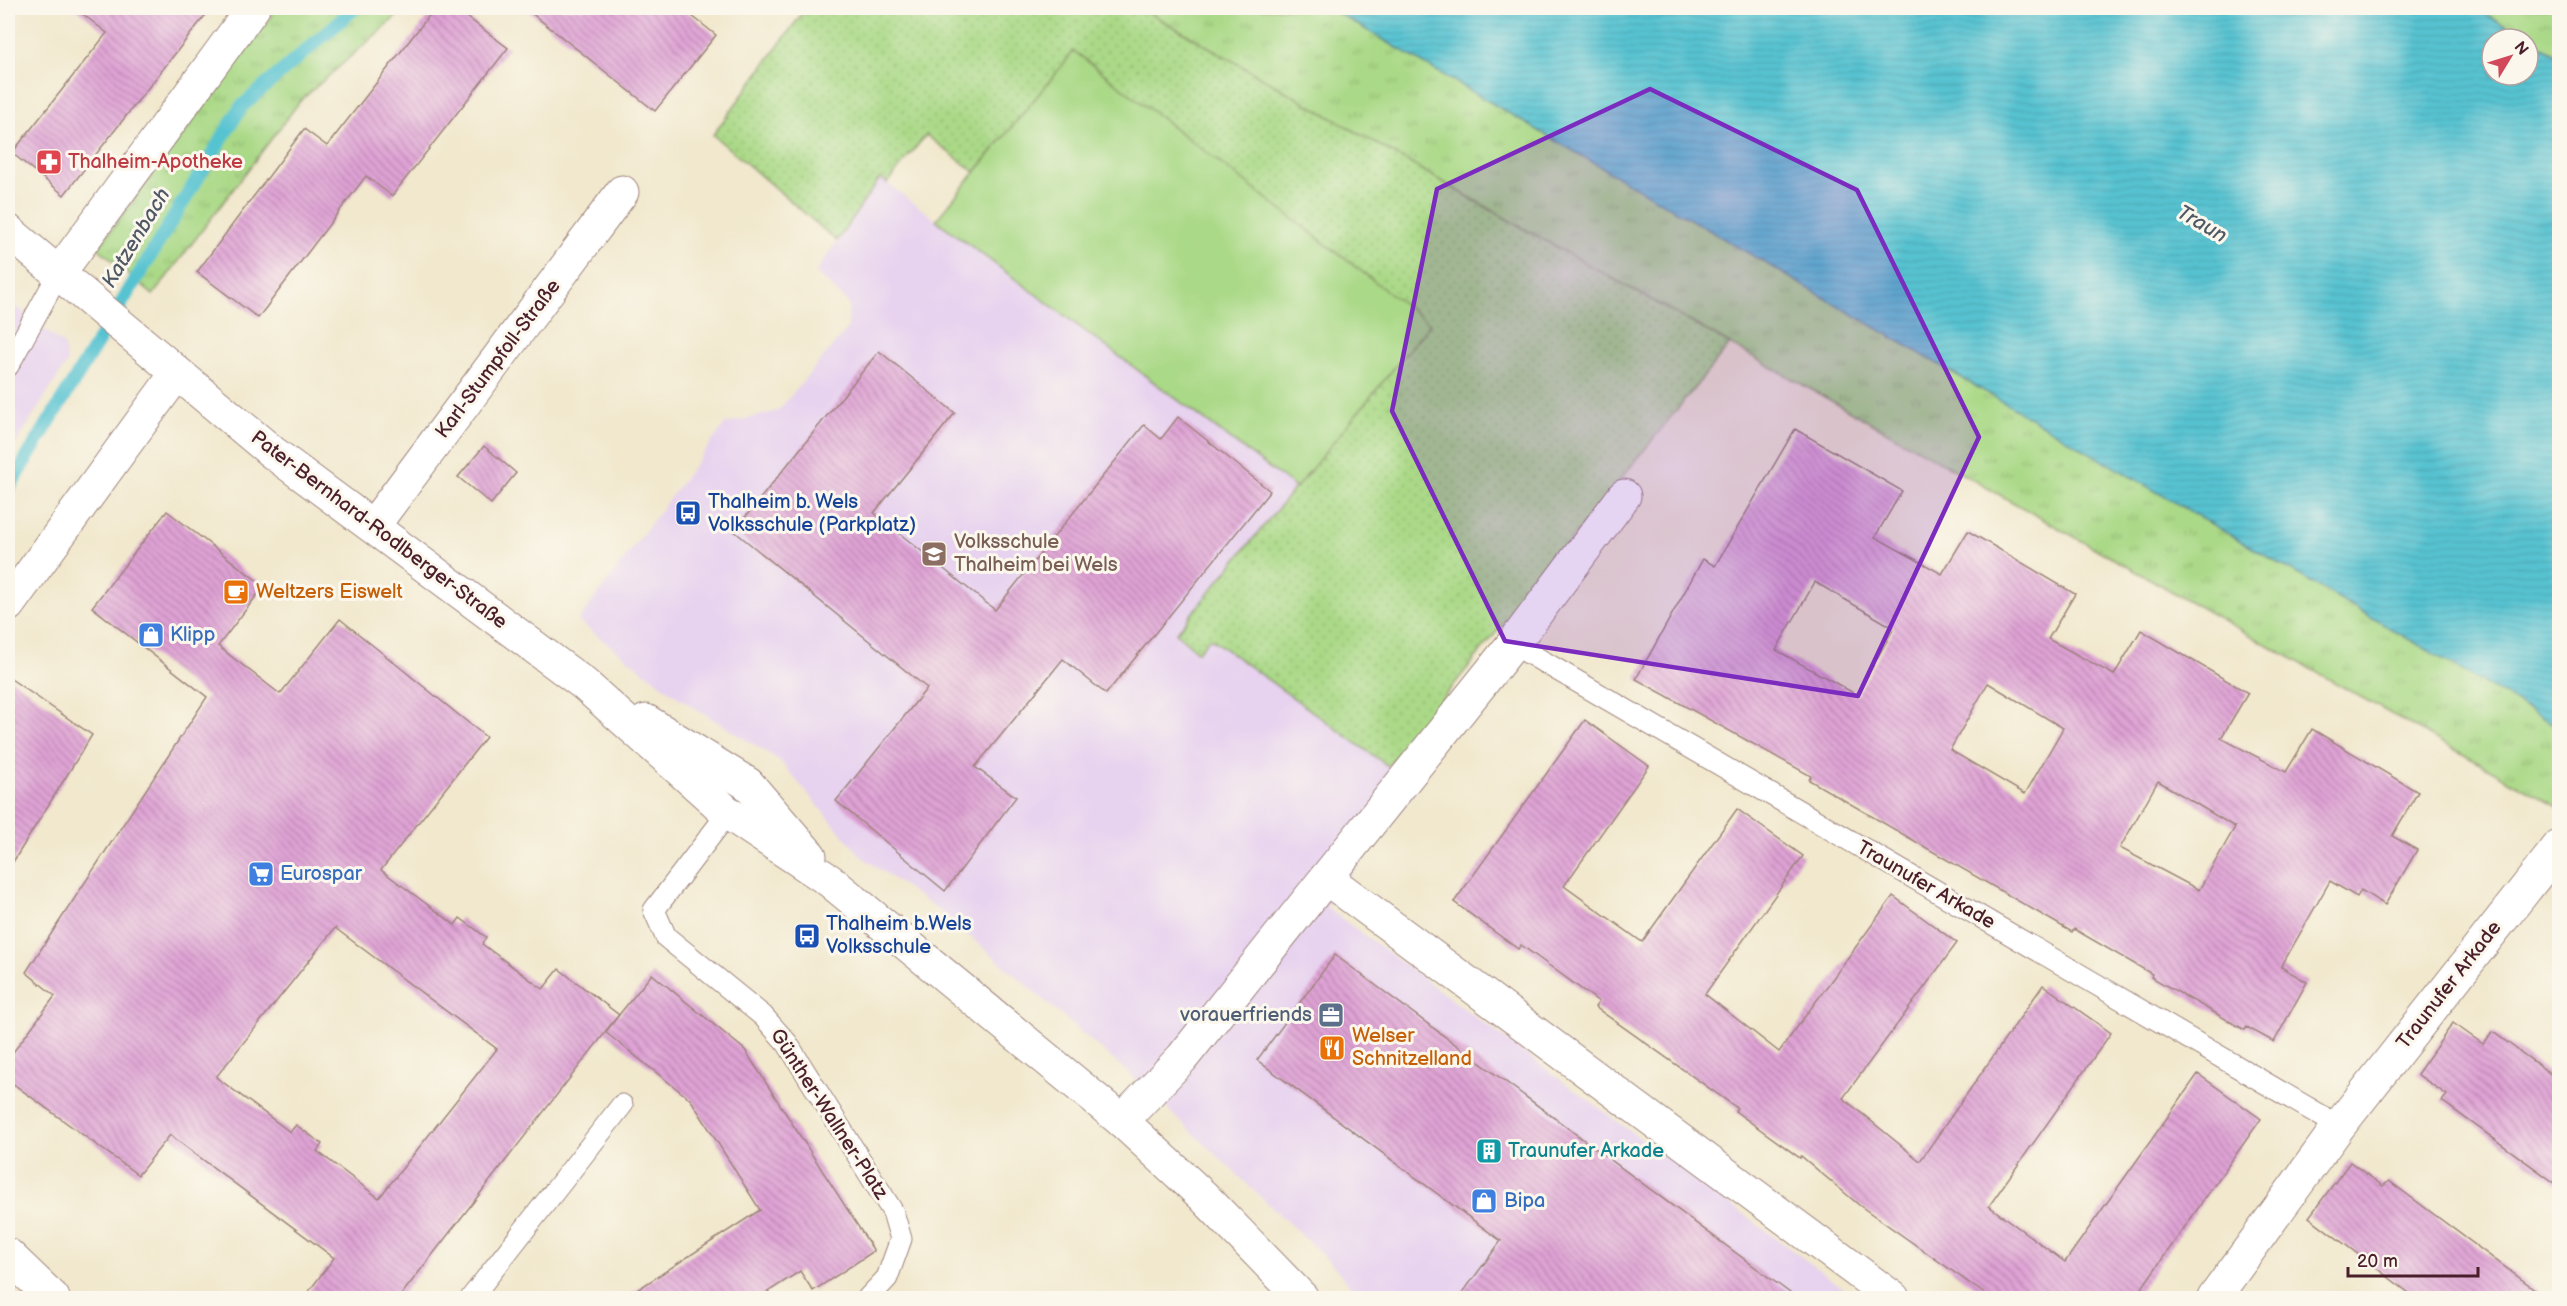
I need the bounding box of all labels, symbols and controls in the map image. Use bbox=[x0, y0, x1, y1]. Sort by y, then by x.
north arrow bbox=[2480, 27, 2540, 87]
text: N bbox=[2509, 38, 2532, 59]
pharmacy icon: Thalheim-Apotheke bbox=[34, 147, 64, 177]
place label: Thalheim-Apotheke bbox=[68, 150, 243, 174]
water label: Katzenbach bbox=[97, 183, 176, 292]
water label: Traun bbox=[2173, 200, 2231, 248]
street label: Karl-Stumpfoll-Straße bbox=[430, 275, 566, 443]
street label: Pater-Bernhard-Rodlberger-Straße bbox=[246, 426, 512, 634]
place label: Thalheim b. Wels Volksschule (Parkplatz) bbox=[708, 490, 916, 537]
bus stop icon: Thalheim b. Wels Volksschule (Parkplatz) bbox=[673, 498, 703, 528]
place label: Volksschule Thalheim bei Wels bbox=[954, 530, 1118, 577]
school or university icon: Volksschule Thalheim bei Wels bbox=[919, 539, 949, 569]
cafe icon: Weltzers Eiswelt bbox=[221, 577, 251, 607]
place label: Weltzers Eiswelt bbox=[256, 580, 403, 604]
shop icon: Klipp bbox=[136, 620, 166, 650]
place label: Klipp bbox=[170, 623, 215, 647]
street label: Traunufer Arkade bbox=[1852, 836, 2000, 934]
supermarket icon: Eurospar bbox=[246, 859, 276, 889]
place label: Eurospar bbox=[280, 862, 363, 886]
place label: Thalheim b.Wels Volksschule bbox=[826, 912, 972, 959]
street label: Traunufer Arkade bbox=[2392, 916, 2507, 1054]
bus stop icon: Thalheim b.Wels Volksschule bbox=[792, 921, 822, 951]
office icon: vorauerfriends bbox=[1316, 1000, 1346, 1030]
place label: vorauerfriends bbox=[1179, 1003, 1312, 1027]
street label: Günther-Wallner-Platz bbox=[765, 1024, 893, 1204]
place label: Welser Schnitzelland bbox=[1352, 1024, 1472, 1071]
restaurant icon: Welser Schnitzelland bbox=[1317, 1033, 1347, 1063]
building icon: Traunufer Arkade bbox=[1474, 1136, 1504, 1166]
place label: Traunufer Arkade bbox=[1508, 1139, 1664, 1163]
shop icon: Bipa bbox=[1469, 1186, 1499, 1216]
place label: Bipa bbox=[1504, 1189, 1545, 1213]
scale bar bbox=[2348, 1240, 2478, 1278]
text: 20 m bbox=[2357, 1251, 2398, 1272]

